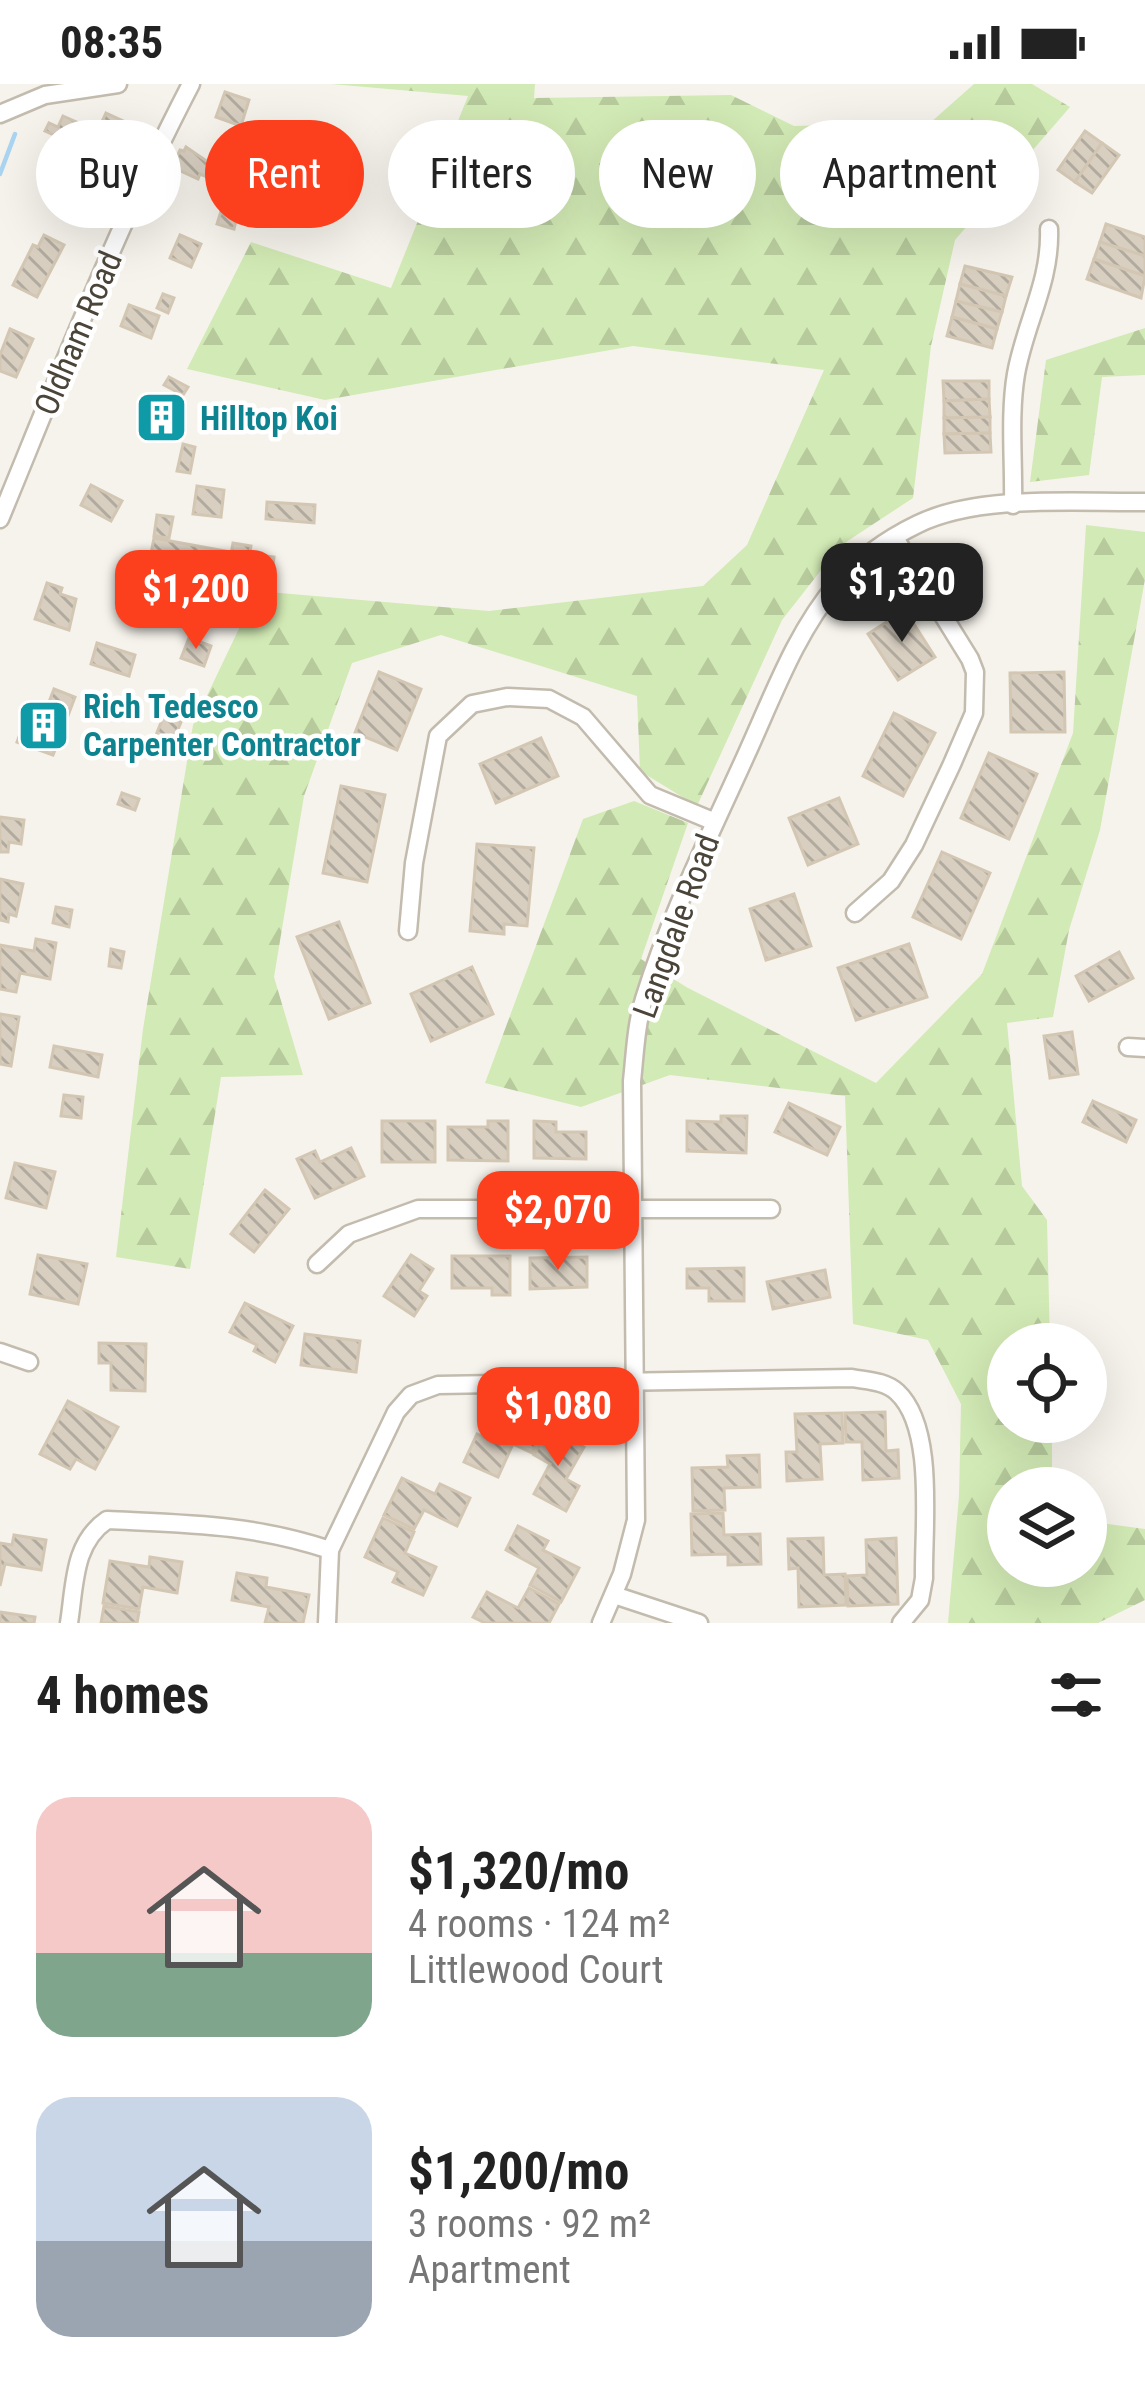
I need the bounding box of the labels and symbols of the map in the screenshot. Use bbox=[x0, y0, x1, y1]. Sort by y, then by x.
street label: Oldham Road bbox=[26, 245, 130, 421]
building icon: Hilltop Koi bbox=[133, 390, 189, 446]
place label: Hilltop Koi bbox=[200, 399, 338, 438]
pin: $1,320 bbox=[804, 543, 1000, 645]
pin: $1,200 bbox=[98, 550, 294, 652]
place label: Rich Tedesco Carpenter Contractor bbox=[83, 687, 361, 764]
building icon: Rich Tedesco Carpenter Contractor bbox=[16, 697, 72, 753]
street label: Langdale Road bbox=[625, 829, 727, 1023]
pin: $2,070 bbox=[460, 1171, 656, 1273]
pin: $1,080 bbox=[460, 1367, 656, 1469]

